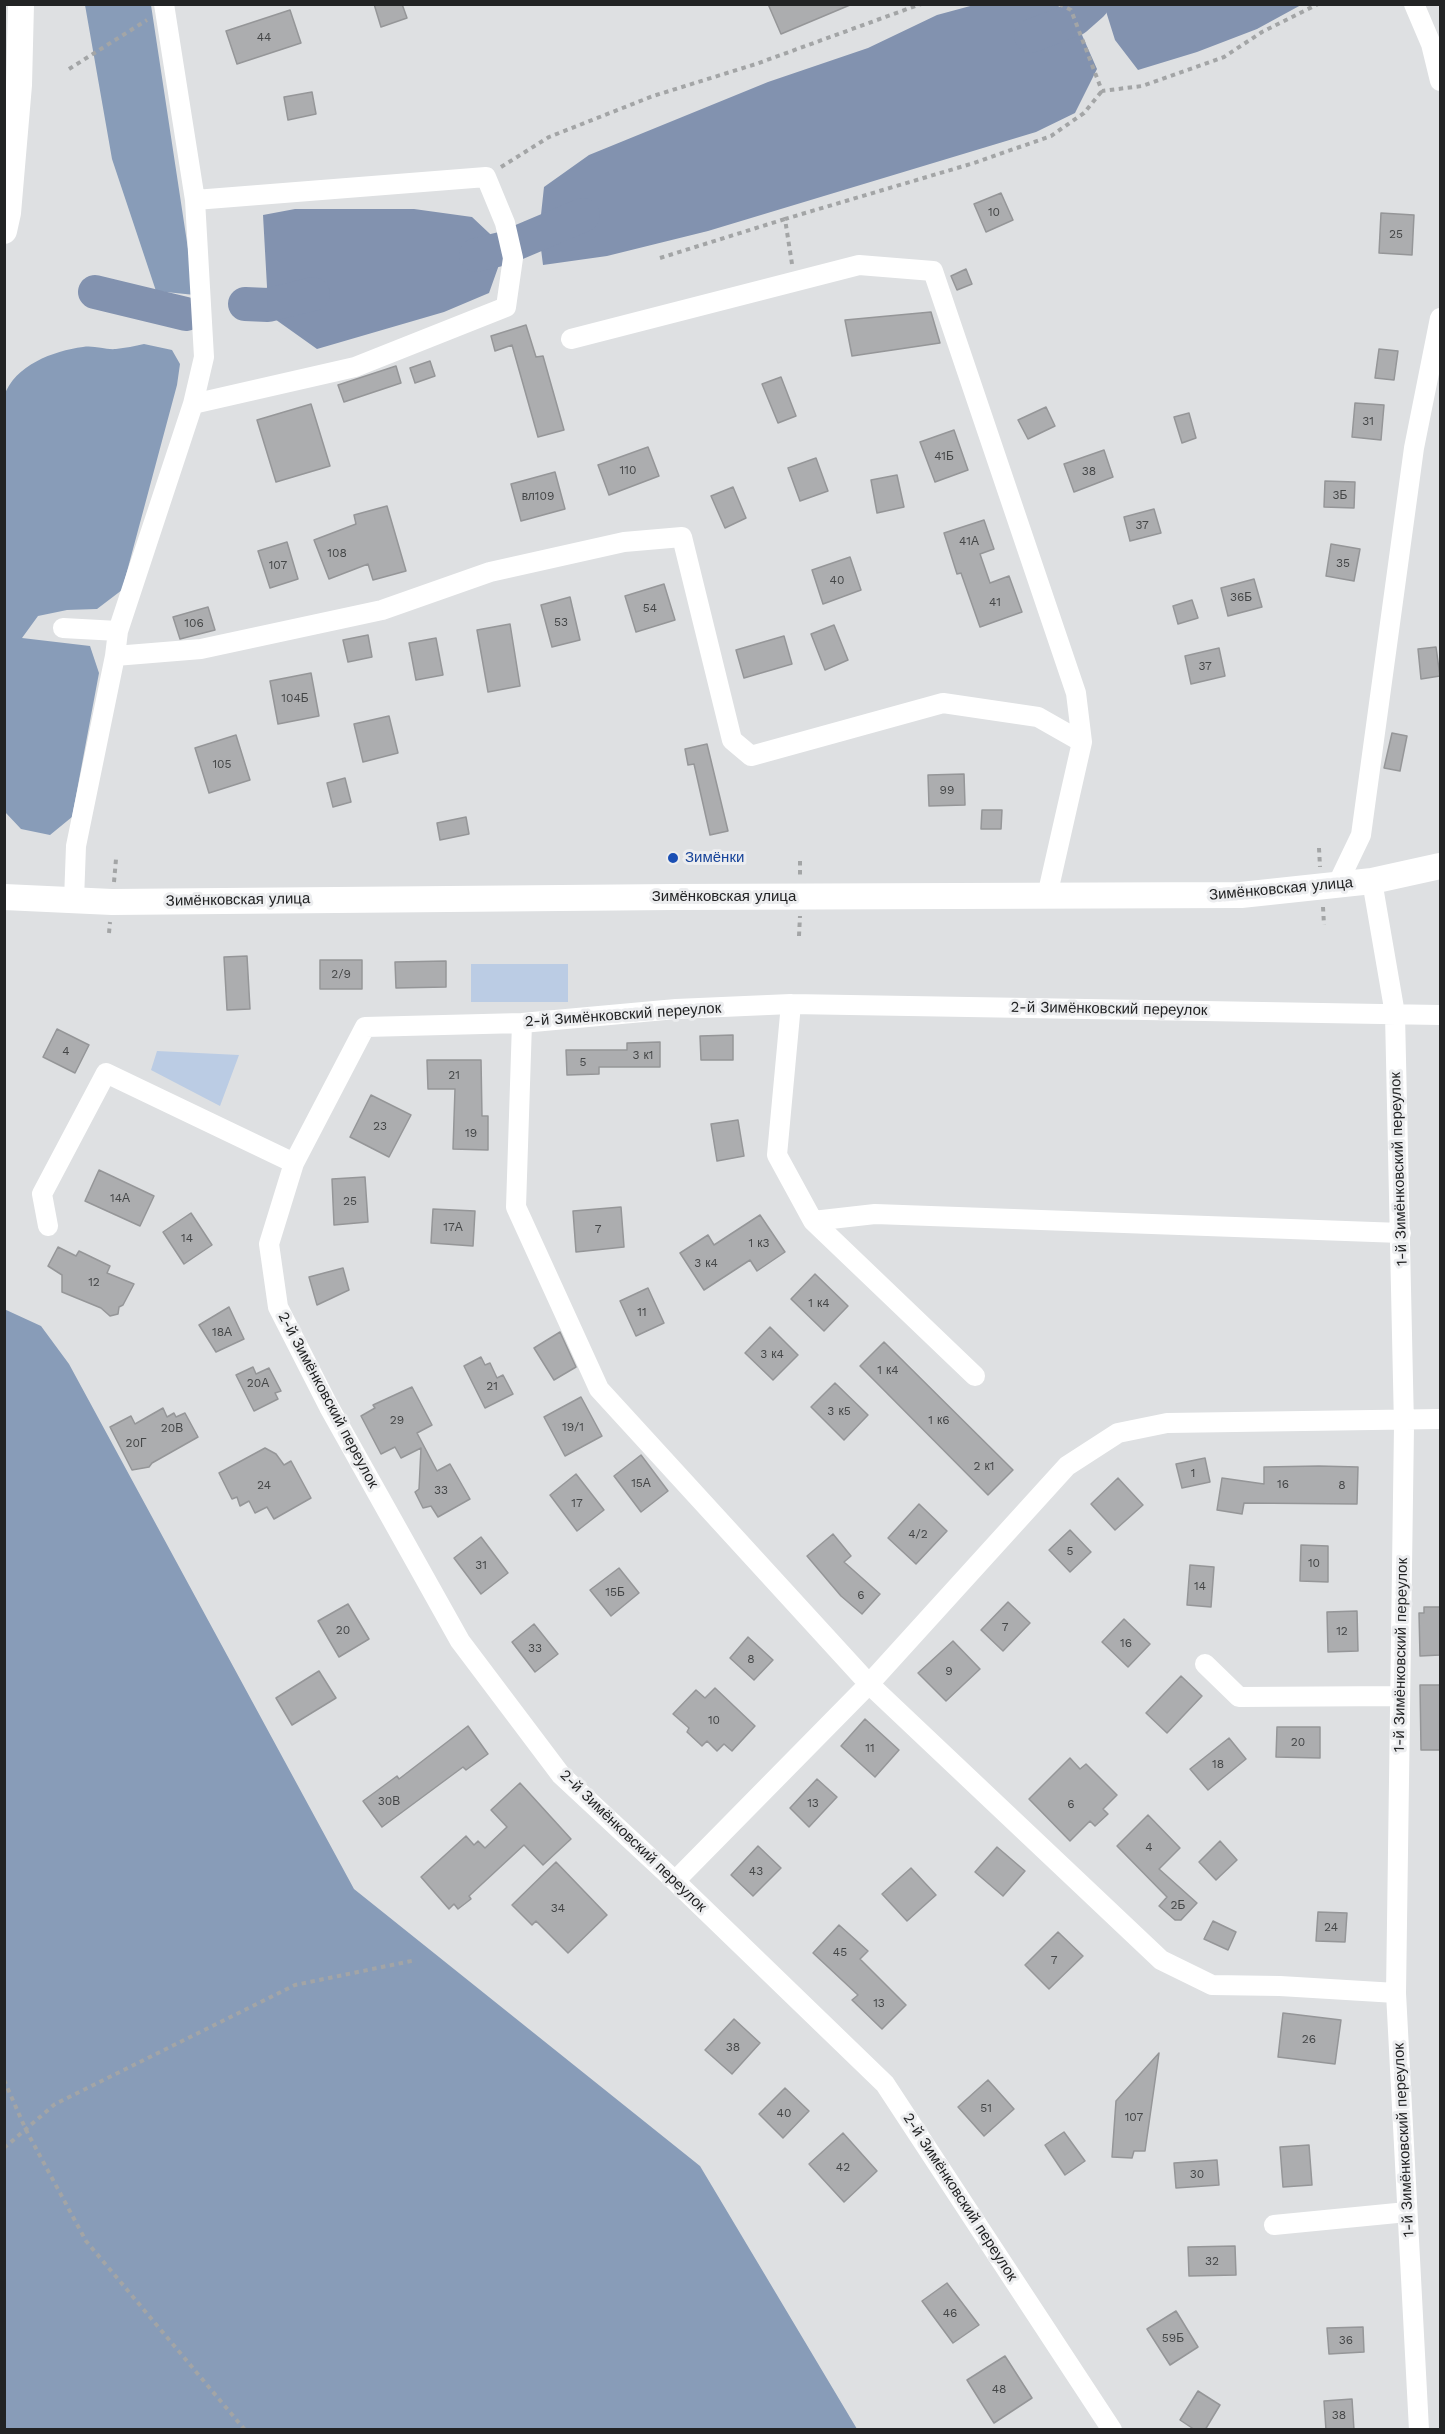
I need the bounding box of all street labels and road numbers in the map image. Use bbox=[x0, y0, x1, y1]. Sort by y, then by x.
street label: Зимёнковская улица bbox=[1208, 874, 1354, 904]
street label: Зимёнковская улица bbox=[652, 888, 796, 906]
street label: Зимёнковская улица bbox=[166, 890, 310, 910]
street label: 2-й Зимёнковский переулок bbox=[1010, 998, 1208, 1020]
street label: 2-й Зимёнковский переулок bbox=[524, 999, 722, 1031]
street label: 1-й Зимёнковский переулок bbox=[1387, 1072, 1411, 1266]
street label: 2-й Зимёнковский переулок bbox=[274, 1309, 382, 1491]
street label: 1-й Зимёнковский переулок bbox=[1390, 1558, 1412, 1752]
street label: 2-й Зимёнковский переулок bbox=[556, 1766, 710, 1916]
street label: 1-й Зимёнковский переулок bbox=[1390, 2043, 1418, 2237]
street label: 2-й Зимёнковский переулок bbox=[899, 2110, 1021, 2284]

